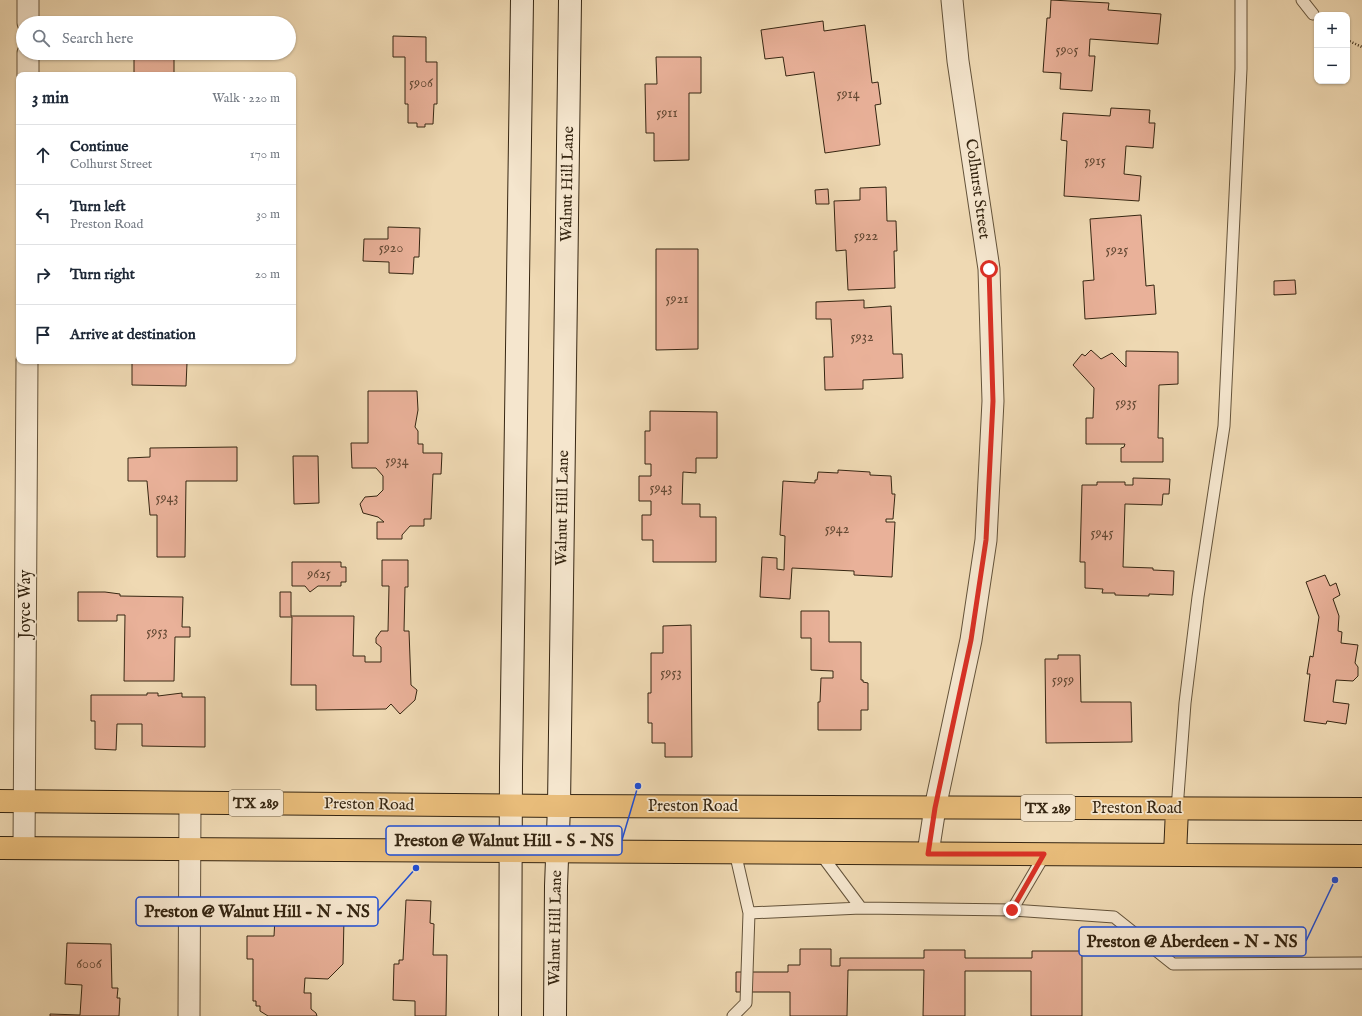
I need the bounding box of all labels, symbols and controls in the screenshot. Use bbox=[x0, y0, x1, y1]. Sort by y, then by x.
map controls bbox=[1314, 12, 1350, 84]
button: + bbox=[1314, 12, 1350, 48]
search box bbox=[16, 16, 296, 60]
icon: search bbox=[30, 27, 52, 49]
text: Search here bbox=[62, 29, 133, 48]
house number: 5905 bbox=[1055, 41, 1079, 59]
button: − bbox=[1314, 48, 1350, 84]
house number: 5906 bbox=[409, 74, 434, 92]
house number: 5914 bbox=[836, 85, 860, 103]
text: 3 min bbox=[32, 88, 69, 109]
text: Walk · 220 m bbox=[212, 90, 280, 107]
house number: 5911 bbox=[656, 104, 678, 122]
street label: Walnut Hill Lane bbox=[557, 126, 579, 242]
text: Continue bbox=[70, 137, 128, 156]
street label: Colhurst Street bbox=[960, 137, 994, 241]
icon: ahead bbox=[32, 144, 54, 166]
text: 170 m bbox=[250, 146, 280, 163]
house number: 5915 bbox=[1084, 152, 1106, 170]
text: Colhurst Street bbox=[70, 156, 152, 173]
text: Turn left bbox=[70, 197, 126, 216]
icon: left bbox=[32, 204, 54, 226]
text: 30 m bbox=[256, 206, 280, 223]
text: Preston Road bbox=[70, 216, 143, 233]
house number: 5922 bbox=[854, 227, 879, 245]
house number: 5920 bbox=[379, 239, 403, 257]
house number: 5925 bbox=[1106, 241, 1128, 259]
route start bbox=[980, 260, 998, 278]
icon: right bbox=[32, 264, 54, 286]
text: Turn right bbox=[70, 265, 135, 284]
text: 20 m bbox=[255, 266, 280, 283]
house number: 5921 bbox=[666, 290, 688, 308]
icon: arrive bbox=[32, 324, 54, 346]
text: Arrive at destination bbox=[70, 325, 196, 344]
house number: 5932 bbox=[851, 328, 874, 346]
house number: 5935 bbox=[1115, 394, 1137, 412]
street label: Walnut Hill Lane bbox=[552, 450, 574, 566]
house number: 5934 bbox=[385, 452, 409, 470]
house number: 5943 bbox=[649, 479, 673, 497]
house number: 5943 bbox=[155, 489, 179, 507]
house number: 5942 bbox=[825, 520, 850, 538]
house number: 5945 bbox=[1091, 524, 1113, 542]
house number: 9625 bbox=[306, 565, 331, 583]
street label: Joyce Way bbox=[16, 569, 36, 640]
house number: 5953 bbox=[146, 623, 168, 641]
house number: 5953 bbox=[660, 664, 682, 682]
house number: 5959 bbox=[1052, 671, 1074, 689]
road number: TX 289 bbox=[229, 790, 283, 816]
street label: Preston Road bbox=[324, 794, 415, 816]
road number: TX 289 bbox=[1021, 795, 1075, 821]
street label: Preston Road bbox=[648, 797, 739, 817]
street label: Preston Road bbox=[1092, 799, 1183, 819]
callout: Preston @ Walnut Hill - S - NS bbox=[386, 826, 622, 855]
text: Preston @ Walnut Hill - S - NS bbox=[394, 831, 614, 852]
street label: Walnut Hill Lane bbox=[545, 870, 567, 986]
callout: Preston @ Walnut Hill - N - NS bbox=[136, 897, 378, 926]
route end bbox=[1003, 901, 1021, 919]
text: Preston @ Walnut Hill - N - NS bbox=[144, 902, 370, 923]
callout: Preston @ Aberdeen - N - NS bbox=[1079, 927, 1306, 956]
text: Preston @ Aberdeen - N - NS bbox=[1087, 932, 1298, 953]
house number: 6006 bbox=[76, 955, 103, 973]

